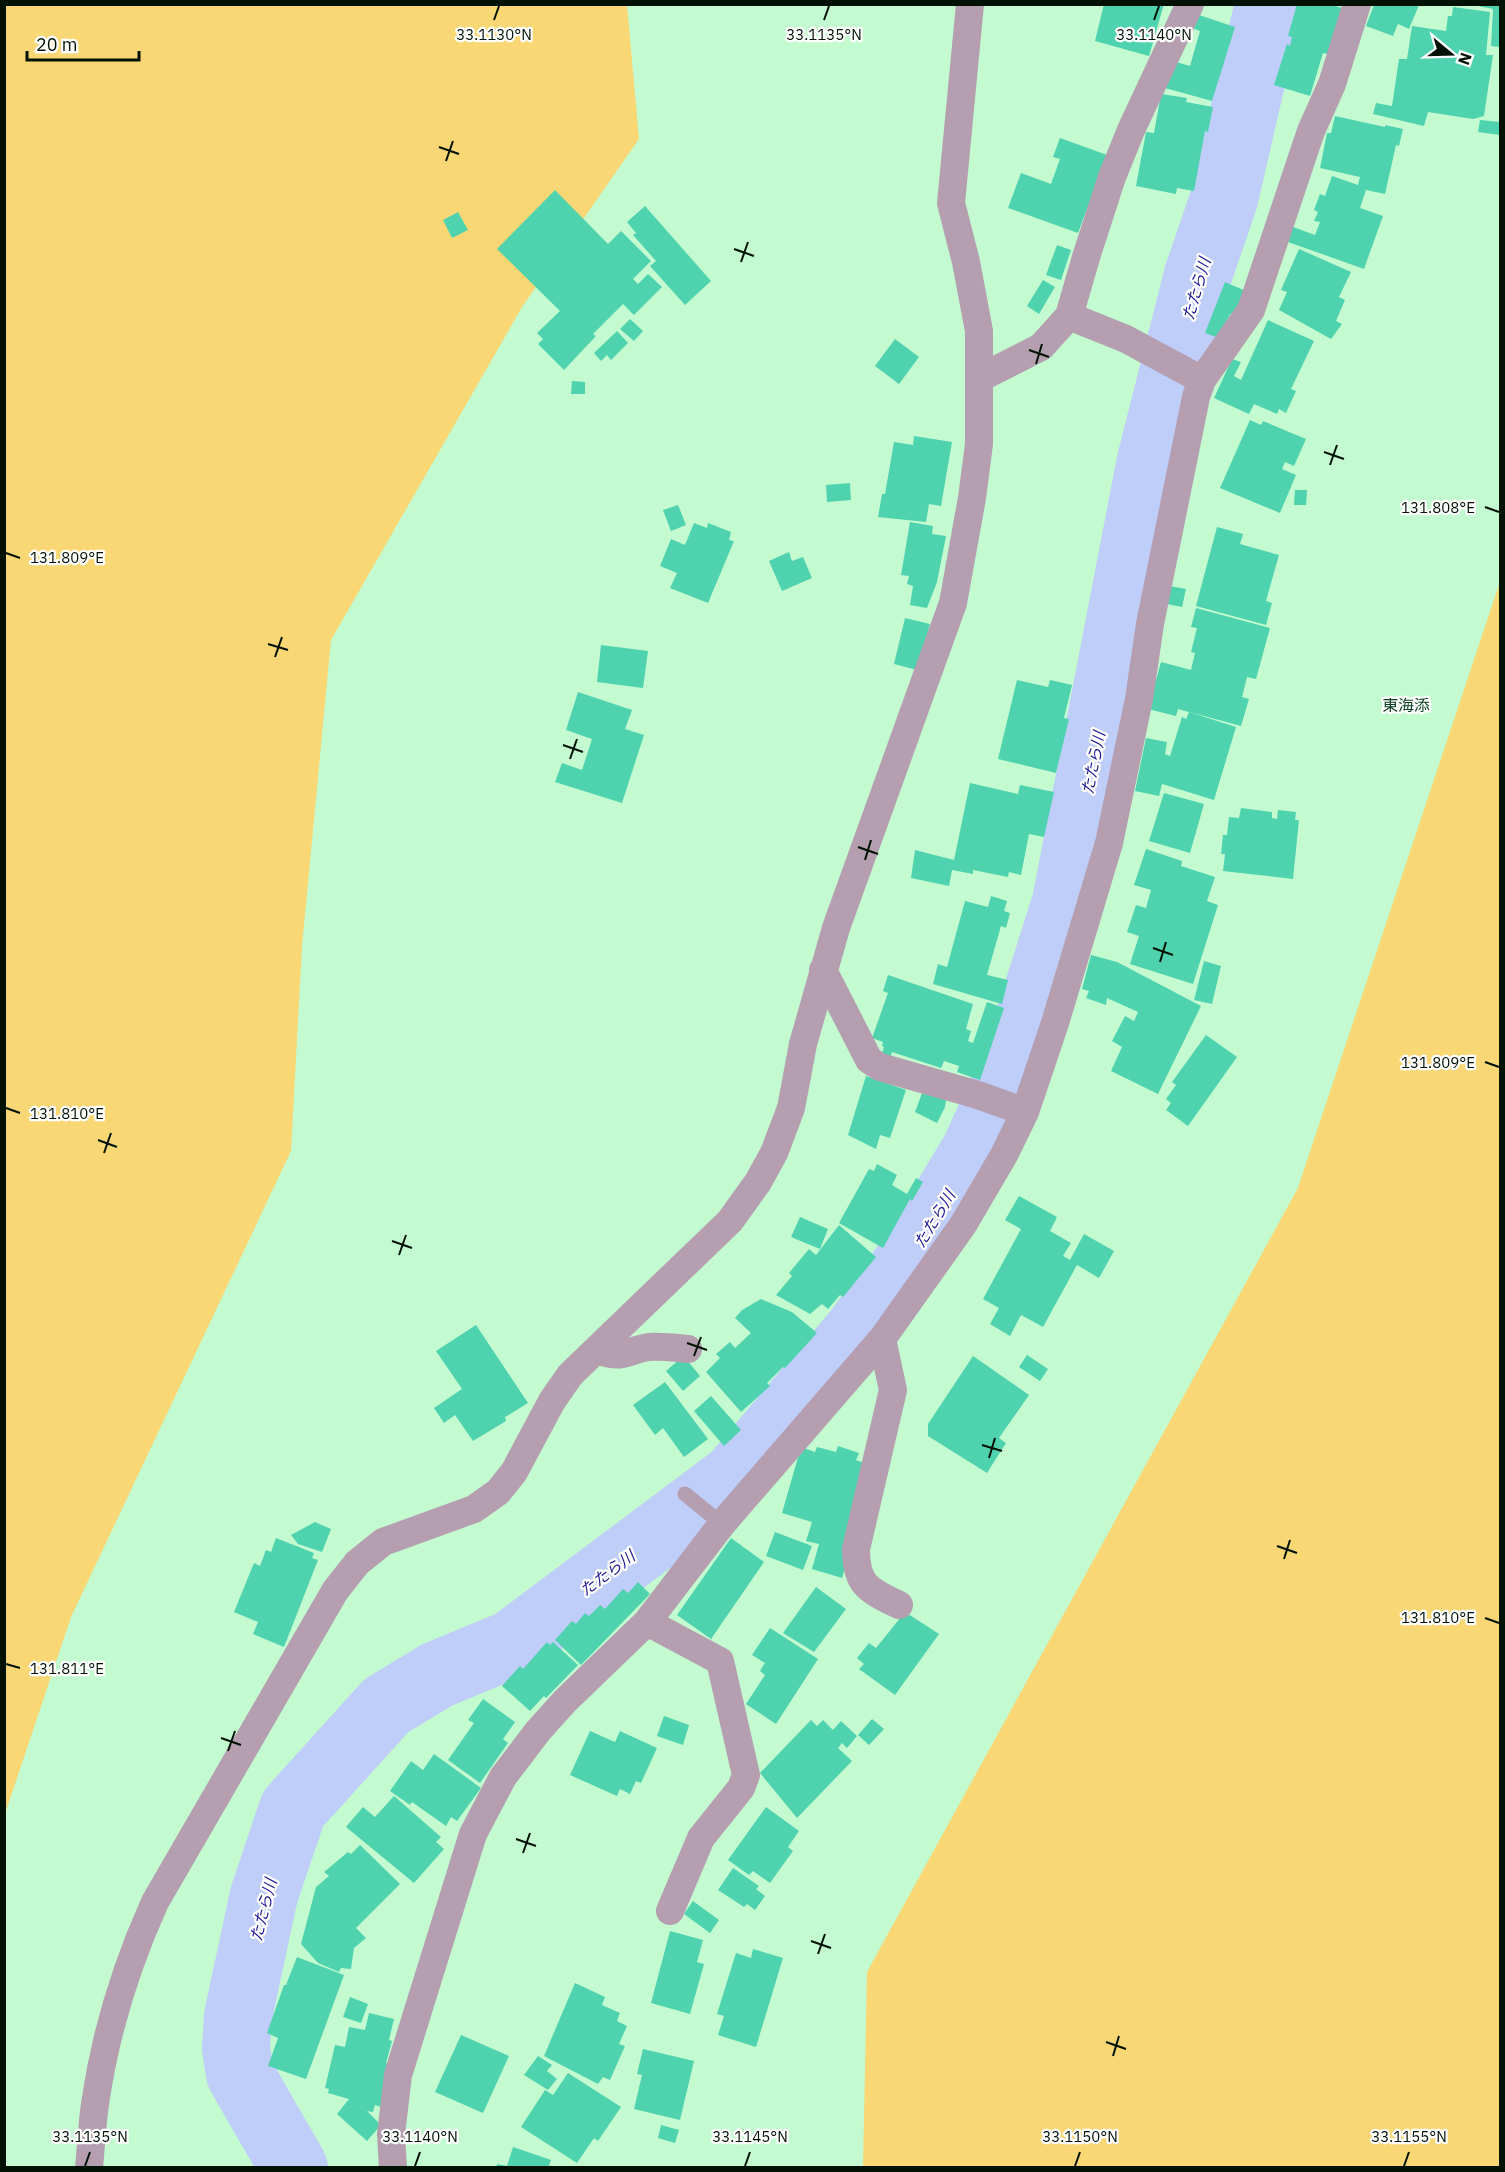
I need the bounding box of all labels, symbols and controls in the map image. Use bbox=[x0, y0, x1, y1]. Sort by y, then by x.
scale bar bbox=[27, 24, 140, 62]
north arrow bbox=[1421, 24, 1481, 84]
text: 33.1130°N bbox=[456, 25, 532, 44]
text: 33.1135°N bbox=[786, 25, 862, 44]
text: 33.1140°N bbox=[1116, 25, 1192, 44]
text: 20 m bbox=[36, 33, 78, 56]
text: N bbox=[1454, 50, 1477, 68]
water label: たたら川 bbox=[1178, 254, 1215, 323]
text: 131.808°E bbox=[1401, 498, 1475, 517]
text: 131.809°E bbox=[30, 548, 104, 567]
district label: 東海添 bbox=[1382, 695, 1430, 715]
water label: たたら川 bbox=[1077, 728, 1109, 796]
text: 131.809°E bbox=[1401, 1053, 1475, 1072]
text: 131.810°E bbox=[30, 1104, 104, 1123]
water label: たたら川 bbox=[909, 1185, 960, 1252]
water label: たたら川 bbox=[575, 1545, 640, 1600]
text: 131.810°E bbox=[1401, 1608, 1475, 1627]
text: 131.811°E bbox=[30, 1659, 104, 1678]
water label: たたら川 bbox=[246, 1875, 281, 1943]
text: 33.1135°N bbox=[52, 2127, 128, 2146]
text: 33.1140°N bbox=[382, 2127, 458, 2146]
text: 33.1145°N bbox=[712, 2127, 788, 2146]
text: 33.1150°N bbox=[1042, 2127, 1118, 2146]
text: 33.1155°N bbox=[1371, 2127, 1447, 2146]

